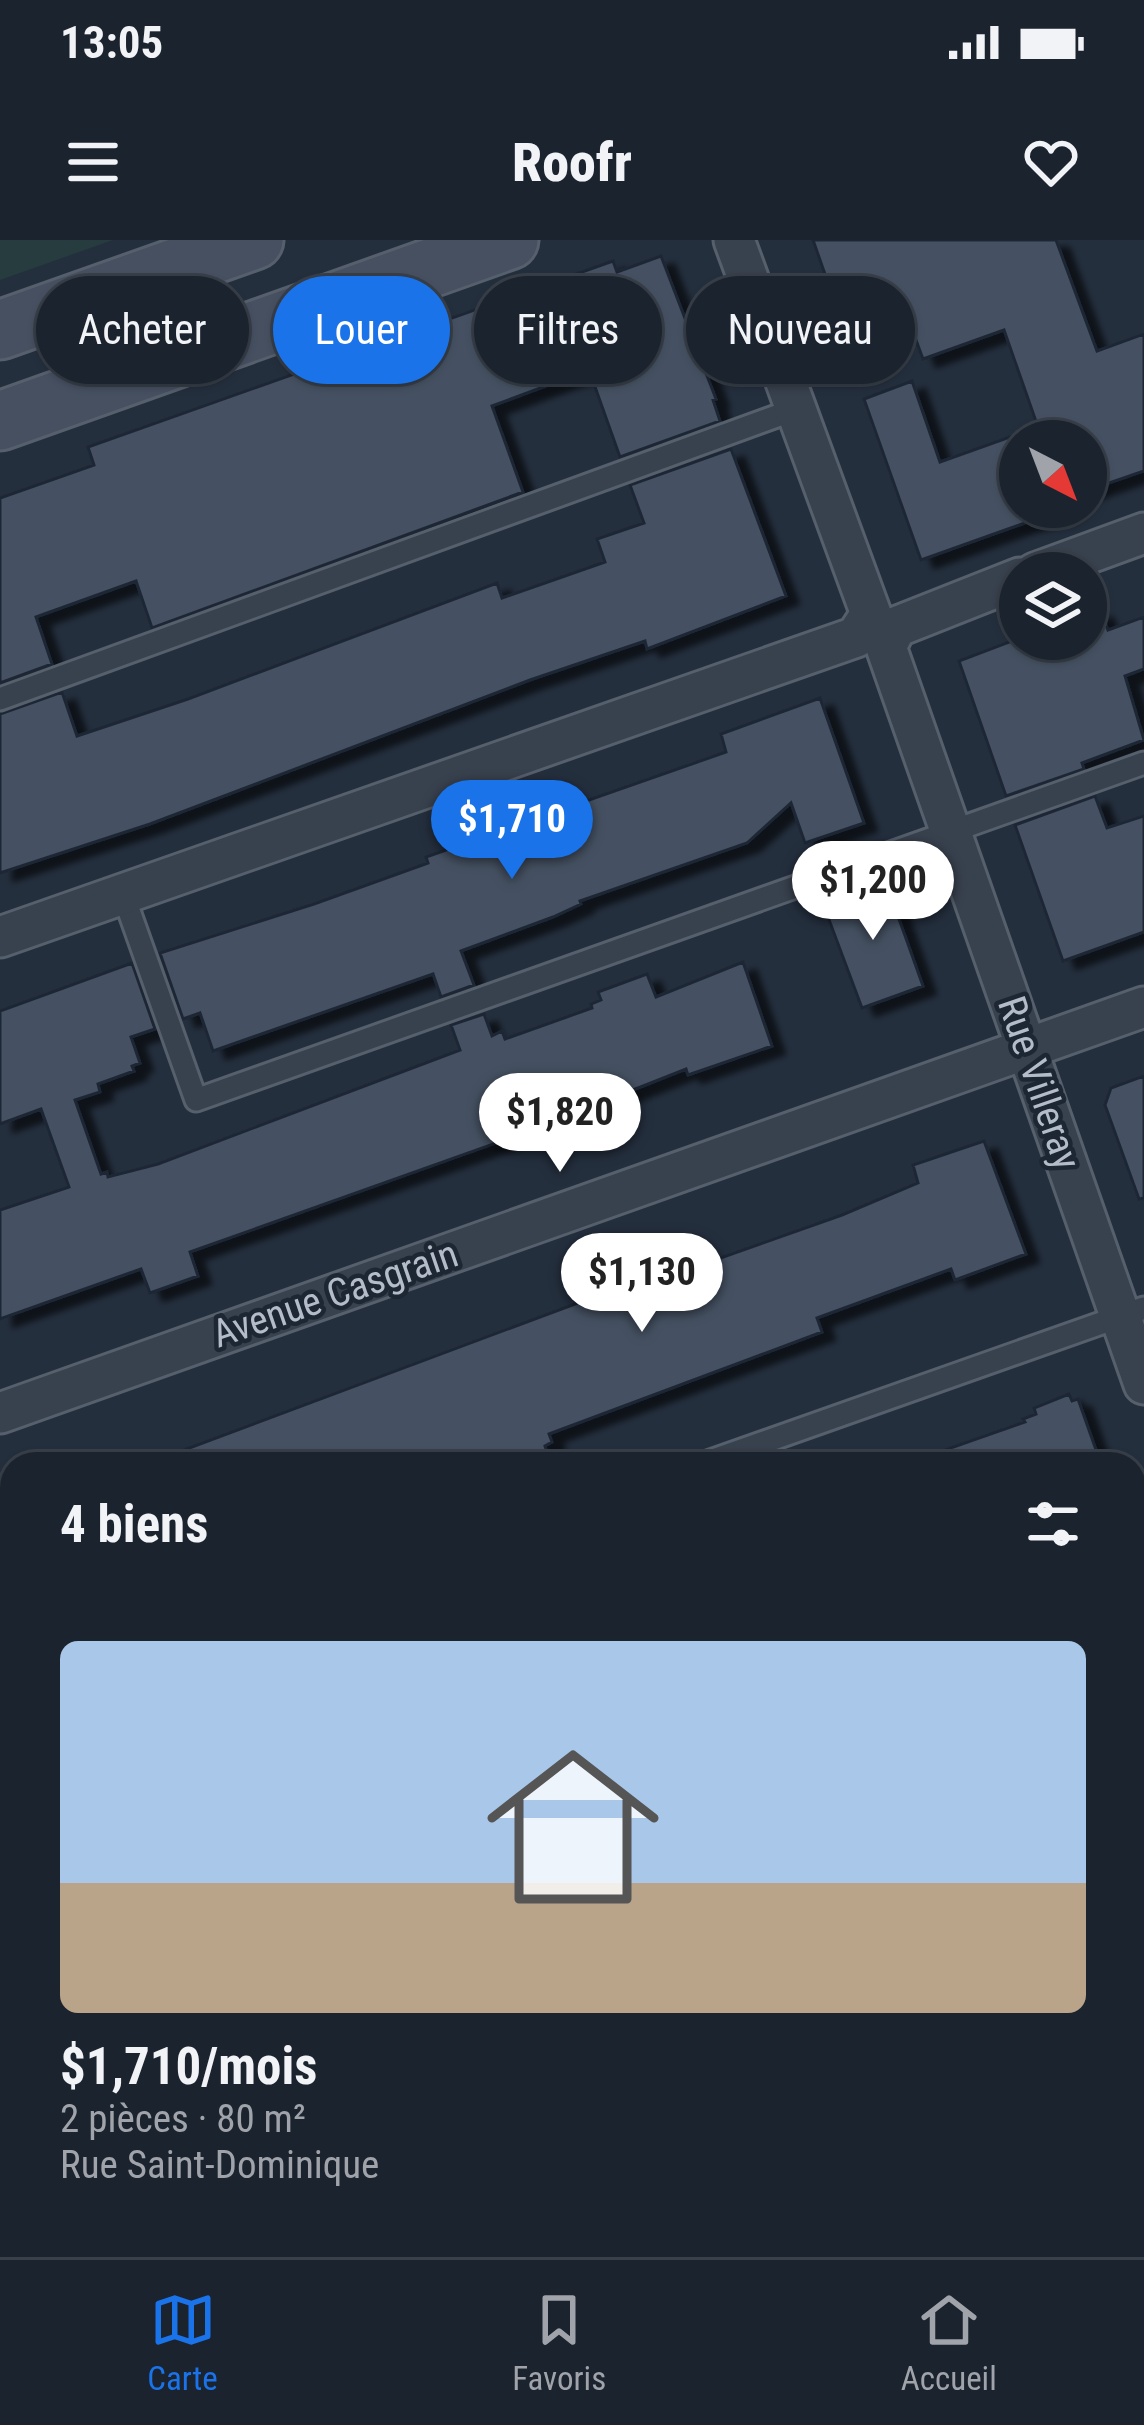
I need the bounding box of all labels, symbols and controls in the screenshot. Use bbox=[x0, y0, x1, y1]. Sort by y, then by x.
text: 13:05 bbox=[60, 16, 163, 69]
icon: menu bbox=[60, 129, 126, 195]
icon: heart bbox=[1018, 129, 1084, 195]
text: Roofr bbox=[512, 131, 632, 194]
chip: Acheter bbox=[36, 276, 249, 384]
chip: Louer bbox=[273, 276, 450, 384]
chip: Filtres bbox=[474, 276, 662, 384]
chip: Nouveau bbox=[686, 276, 915, 384]
north arrow bbox=[999, 420, 1107, 528]
map controls bbox=[999, 420, 1107, 660]
button: layers bbox=[999, 552, 1107, 660]
pin: $1,710 bbox=[414, 780, 610, 882]
text: $1,710 bbox=[458, 796, 566, 842]
pin: $1,200 bbox=[775, 841, 971, 943]
text: $1,200 bbox=[819, 857, 927, 903]
street label: Rue Villeray bbox=[988, 991, 1090, 1175]
pin: $1,820 bbox=[462, 1073, 658, 1175]
text: $1,820 bbox=[506, 1089, 614, 1135]
street label: Avenue Casgrain bbox=[206, 1230, 464, 1358]
pin: $1,130 bbox=[544, 1233, 740, 1335]
text: $1,130 bbox=[588, 1249, 696, 1295]
icon: filters bbox=[1020, 1491, 1086, 1557]
text: 4 biens bbox=[60, 1495, 208, 1554]
icon: home bbox=[465, 1719, 681, 1935]
text: $1,710/mois bbox=[60, 2037, 318, 2096]
text: 2 pièces · 80 m² bbox=[60, 2096, 306, 2142]
text: Rue Saint-Dominique bbox=[60, 2142, 379, 2188]
tab: Carte bbox=[147, 2287, 218, 2398]
tab: Favoris bbox=[512, 2287, 606, 2398]
tab: Accueil bbox=[901, 2287, 997, 2398]

